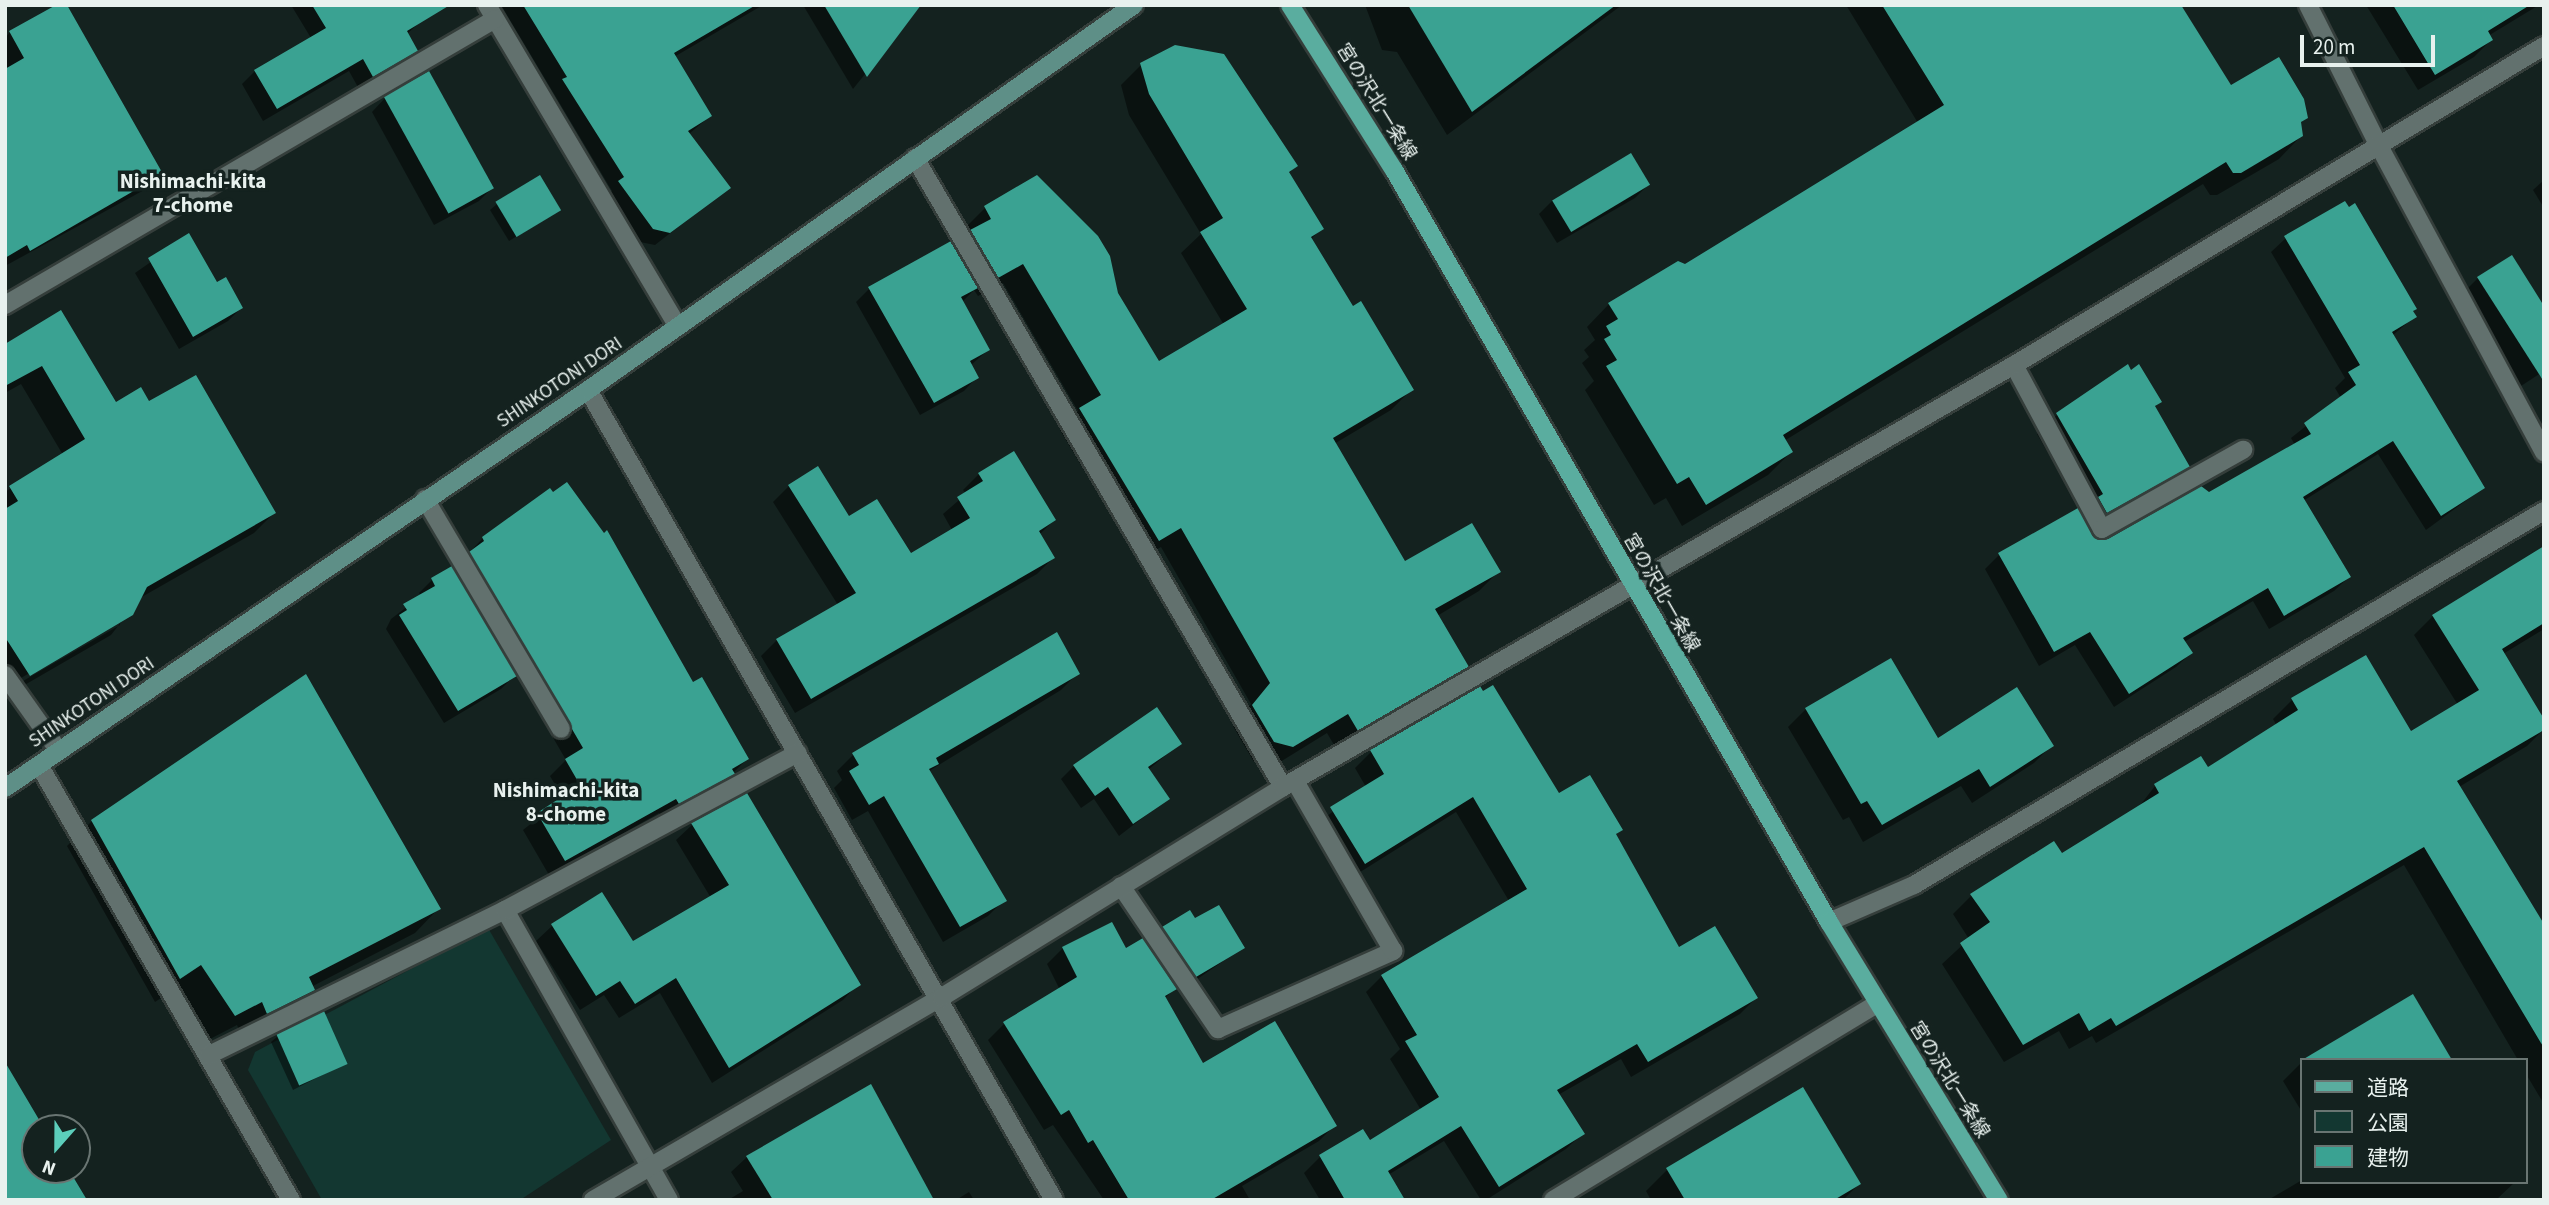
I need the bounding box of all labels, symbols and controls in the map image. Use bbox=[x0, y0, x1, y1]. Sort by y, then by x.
scale bar bbox=[2304, 21, 2439, 65]
text: 20 m bbox=[2313, 32, 2355, 62]
street label: 宮の沢北一条線 bbox=[1331, 40, 1421, 164]
district label: Nishimachi-kita 7-chome bbox=[120, 168, 266, 218]
street label: SHINKOTONI DORI bbox=[493, 333, 627, 433]
street label: 宮の沢北一条線 bbox=[1618, 530, 1704, 656]
street label: SHINKOTONI DORI bbox=[25, 653, 159, 753]
district label: Nishimachi-kita 8-chome bbox=[493, 777, 639, 827]
street label: 宮の沢北一条線 bbox=[1904, 1018, 1994, 1142]
legend bbox=[2300, 1058, 2528, 1184]
text: 道路 bbox=[2367, 1073, 2409, 1103]
text: 公園 bbox=[2367, 1108, 2409, 1138]
north arrow bbox=[21, 1114, 91, 1184]
text: 建物 bbox=[2367, 1143, 2409, 1173]
text: N bbox=[38, 1152, 60, 1182]

